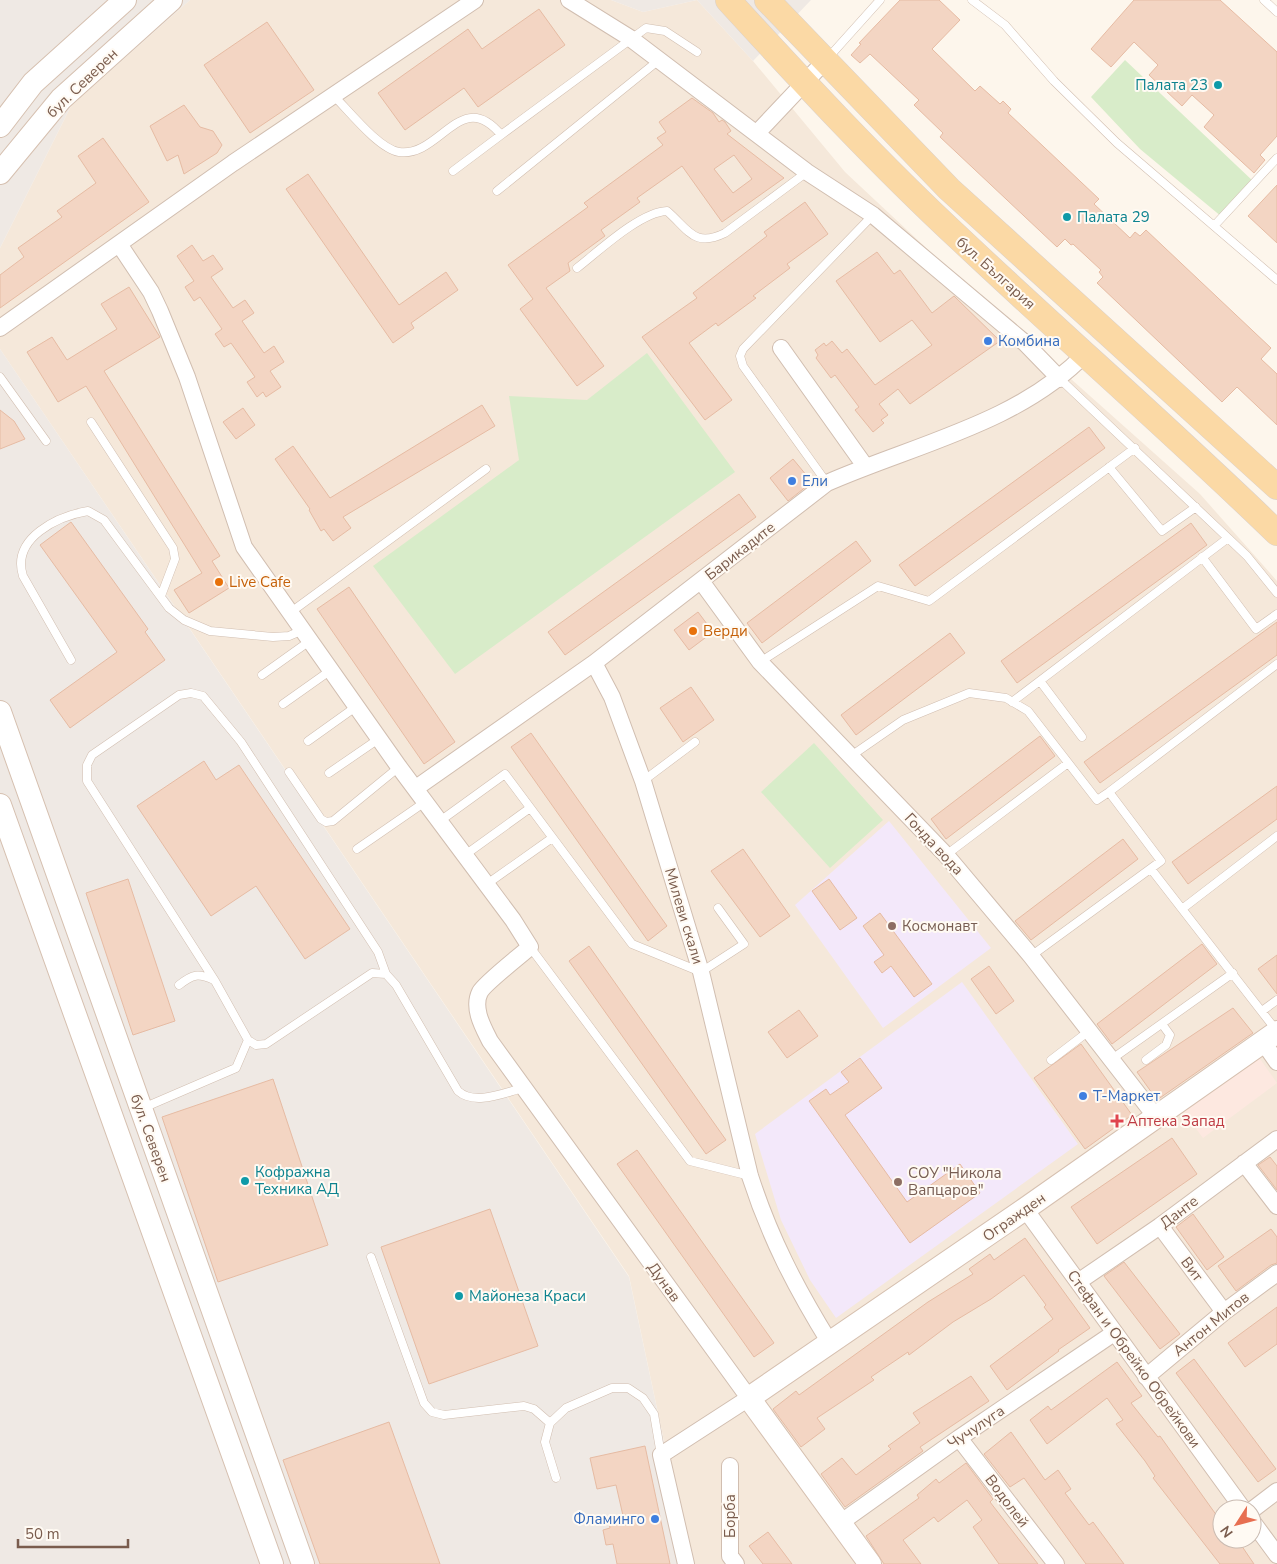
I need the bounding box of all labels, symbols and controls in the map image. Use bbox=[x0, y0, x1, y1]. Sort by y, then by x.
street label: бул. Северен bbox=[42, 44, 122, 122]
place label: Палата 23 bbox=[1135, 75, 1208, 95]
marker: Палата 23 bbox=[1212, 79, 1224, 91]
place label: Палата 29 bbox=[1077, 207, 1150, 227]
marker: Палата 29 bbox=[1061, 211, 1073, 223]
street label: бул. България bbox=[952, 232, 1040, 314]
place label: Комбина bbox=[998, 331, 1060, 351]
marker: Комбина bbox=[982, 335, 994, 347]
place label: Ели bbox=[802, 471, 828, 491]
marker: Ели bbox=[786, 475, 798, 487]
street label: Барикадите bbox=[701, 517, 779, 585]
place label: Live Cafe bbox=[229, 572, 291, 592]
marker: Live Cafe bbox=[213, 576, 225, 588]
place label: Верди bbox=[703, 621, 748, 641]
marker: Верди bbox=[687, 625, 699, 637]
street label: Гонда вода bbox=[900, 809, 968, 879]
street label: Милеви скали bbox=[660, 865, 708, 967]
place label: Космонавт bbox=[902, 916, 978, 936]
marker: Космонавт bbox=[886, 920, 898, 932]
place label: Т-Маркет bbox=[1093, 1086, 1161, 1106]
marker: Т-Маркет bbox=[1077, 1090, 1089, 1102]
street label: бул. Северен bbox=[126, 1091, 176, 1185]
place label: Аптека Запад bbox=[1127, 1111, 1225, 1131]
marker: Аптека Запад bbox=[1111, 1115, 1123, 1127]
place label: Кофражна Техника АД bbox=[255, 1162, 339, 1199]
place label: СОУ "Никола Вапцаров" bbox=[908, 1163, 1002, 1200]
marker: Кофражна Техника АД bbox=[239, 1175, 251, 1187]
marker: СОУ "Никола Вапцаров" bbox=[892, 1176, 904, 1188]
street label: Огражден bbox=[979, 1188, 1049, 1246]
street label: Данте bbox=[1156, 1191, 1202, 1233]
street label: Вит bbox=[1176, 1253, 1208, 1285]
street label: Дунав bbox=[643, 1258, 685, 1306]
street label: Стефан и Обрейко Обрейкови bbox=[1063, 1266, 1205, 1452]
place label: Майонеза Краси bbox=[469, 1286, 586, 1306]
street label: Антон Митов bbox=[1169, 1287, 1253, 1361]
marker: Майонеза Краси bbox=[453, 1290, 465, 1302]
street label: Чучулуга bbox=[944, 1401, 1008, 1453]
street label: Водолей bbox=[981, 1470, 1033, 1532]
street label: Борба bbox=[720, 1494, 740, 1538]
north arrow bbox=[1212, 1499, 1262, 1549]
place label: Фламинго bbox=[573, 1509, 645, 1529]
marker: Фламинго bbox=[649, 1513, 661, 1525]
scale bar bbox=[18, 1516, 128, 1548]
text: N bbox=[1216, 1522, 1238, 1541]
text: 50 m bbox=[25, 1524, 60, 1544]

